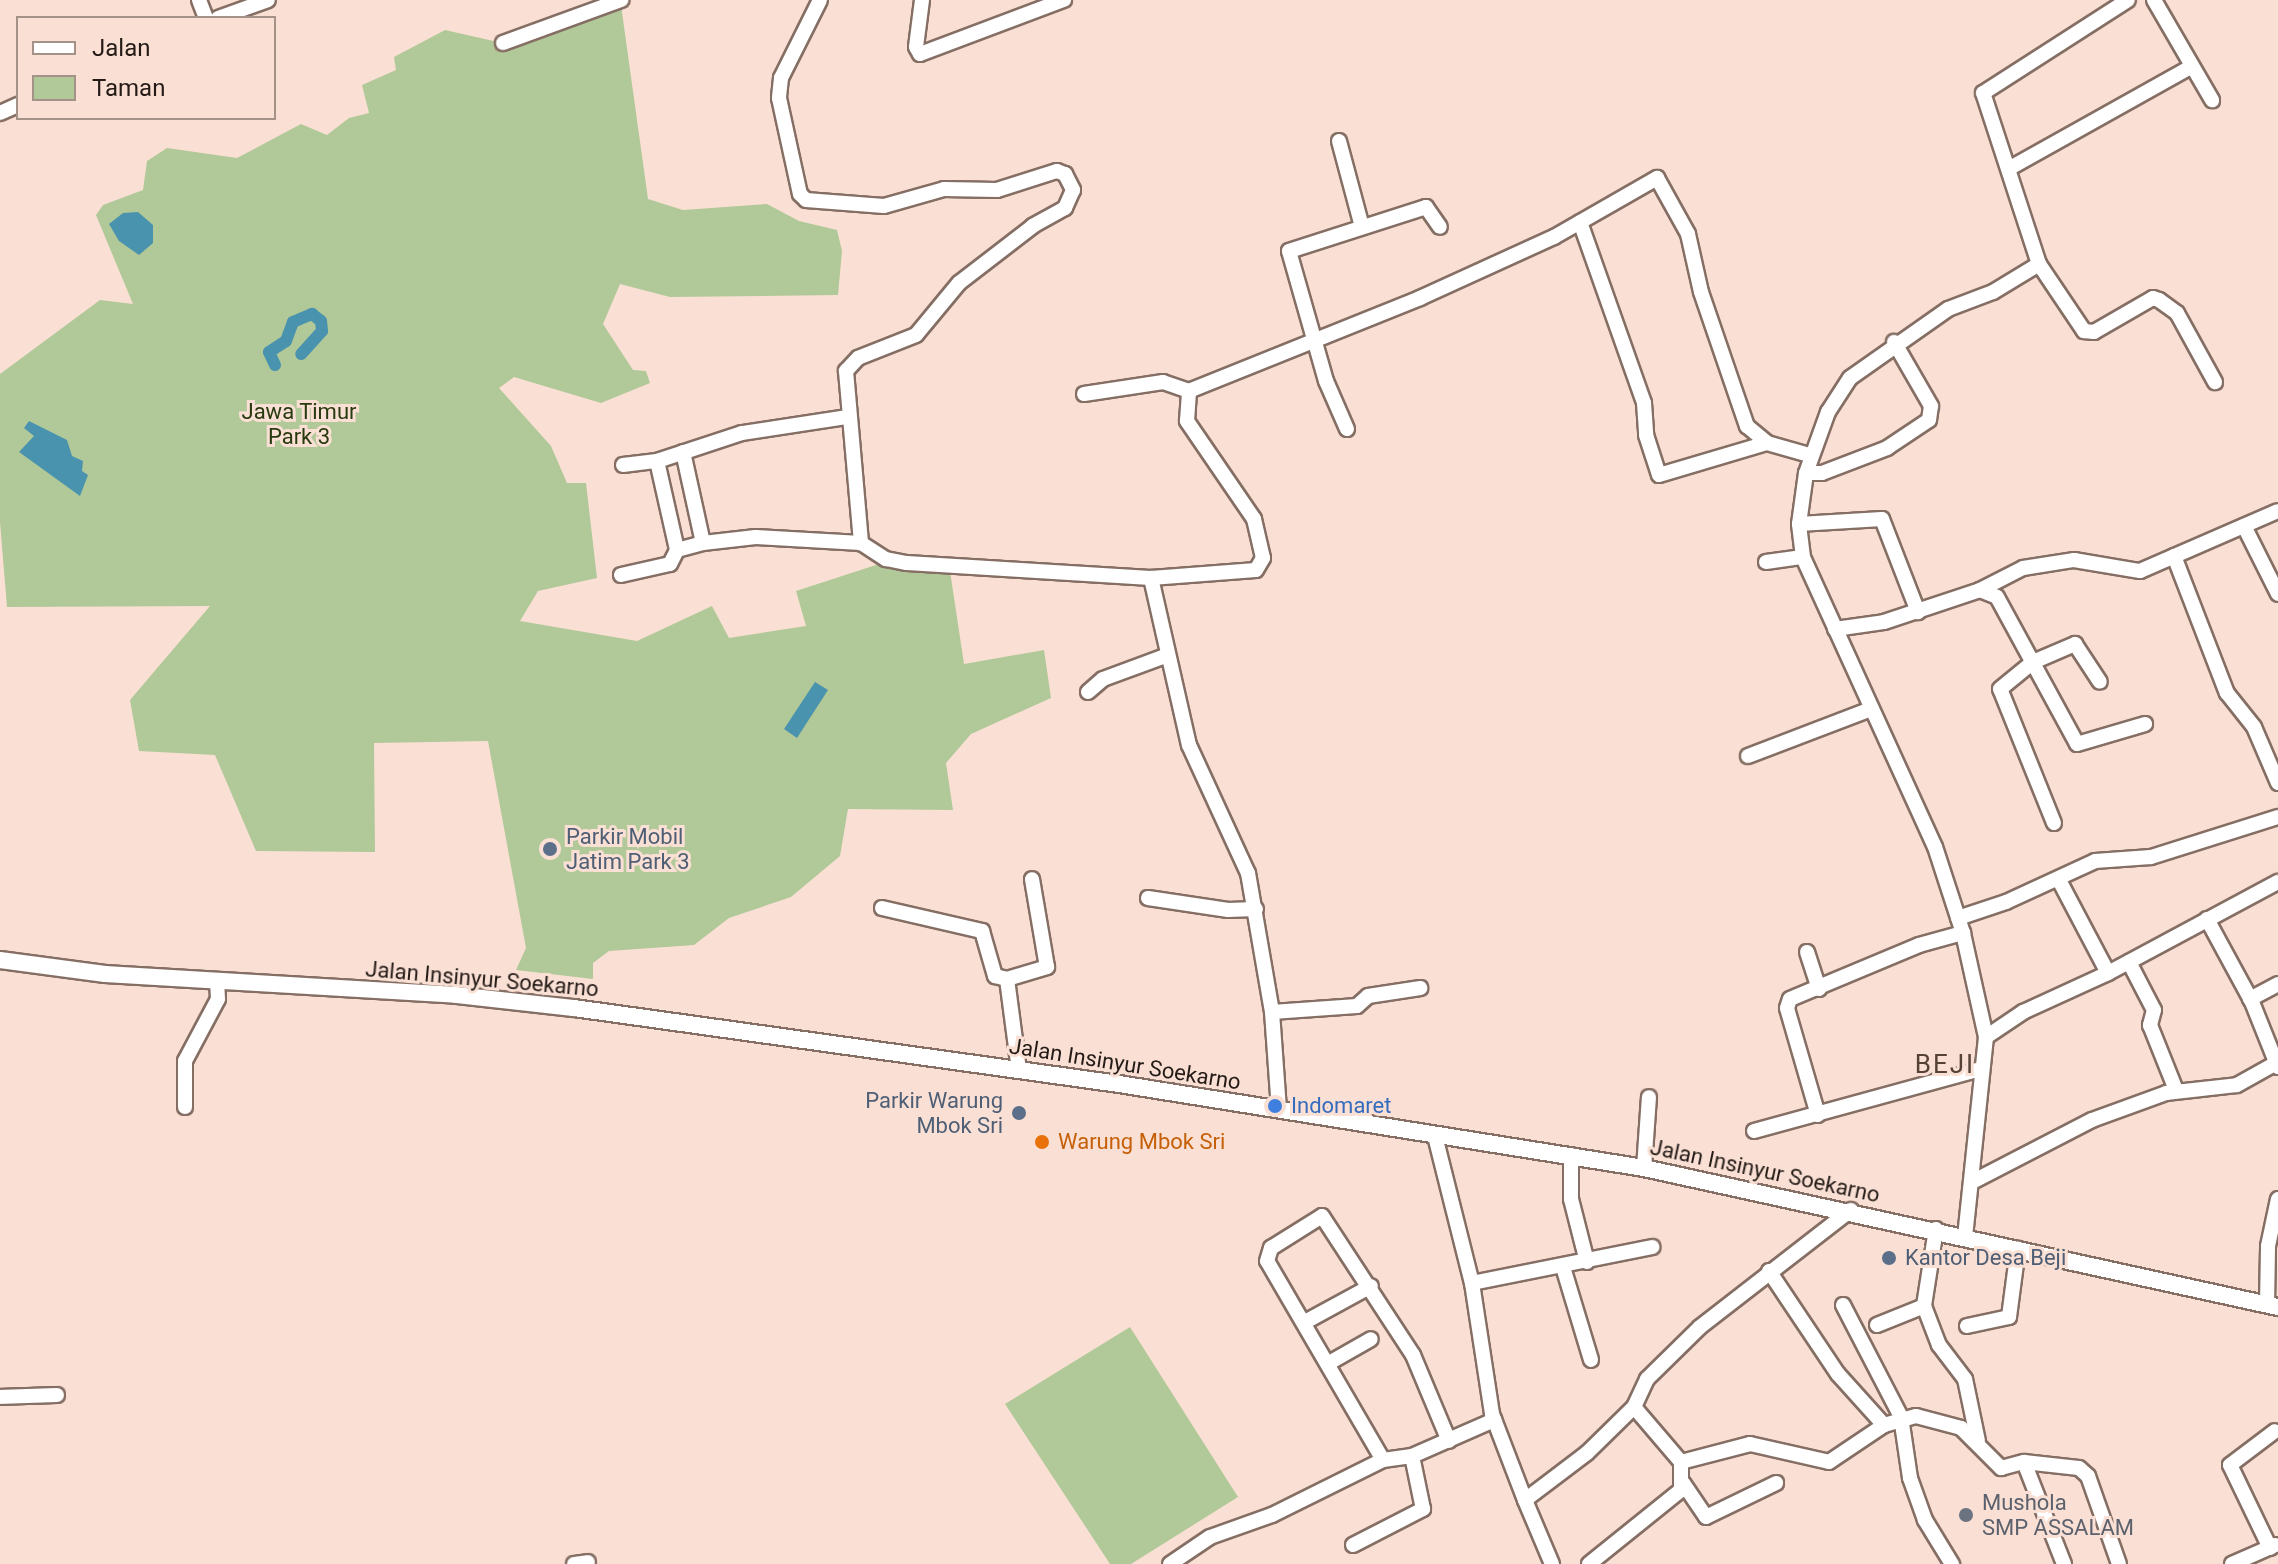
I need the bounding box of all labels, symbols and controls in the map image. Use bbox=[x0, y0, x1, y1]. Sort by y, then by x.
legend bbox=[16, 16, 276, 120]
text: Jalan bbox=[92, 34, 150, 62]
text: Taman bbox=[92, 74, 165, 102]
park label: Jawa Timur Park 3 bbox=[241, 398, 357, 450]
place label: Parkir Mobil Jatim Park 3 bbox=[566, 823, 690, 874]
marker: Parkir Mobil Jatim Park 3 bbox=[541, 840, 559, 858]
street label: Jalan Insinyur Soekarno bbox=[364, 956, 600, 1002]
street label: Jalan Insinyur Soekarno bbox=[1007, 1033, 1243, 1095]
district label: BEJI bbox=[1915, 1049, 1975, 1081]
place label: Parkir Warung Mbok Sri bbox=[865, 1087, 1003, 1138]
place label: Indomaret bbox=[1291, 1093, 1391, 1119]
marker: Indomaret bbox=[1266, 1097, 1284, 1115]
marker: Parkir Warung Mbok Sri bbox=[1010, 1104, 1028, 1122]
place label: Warung Mbok Sri bbox=[1058, 1129, 1225, 1155]
marker: Warung Mbok Sri bbox=[1033, 1133, 1051, 1151]
street label: Jalan Insinyur Soekarno bbox=[1648, 1134, 1882, 1208]
place label: Kantor Desa Beji bbox=[1905, 1245, 2066, 1271]
marker: Kantor Desa Beji bbox=[1880, 1249, 1898, 1267]
place label: Mushola SMP ASSALAM bbox=[1982, 1489, 2134, 1540]
marker: Mushola SMP ASSALAM bbox=[1957, 1506, 1975, 1524]

